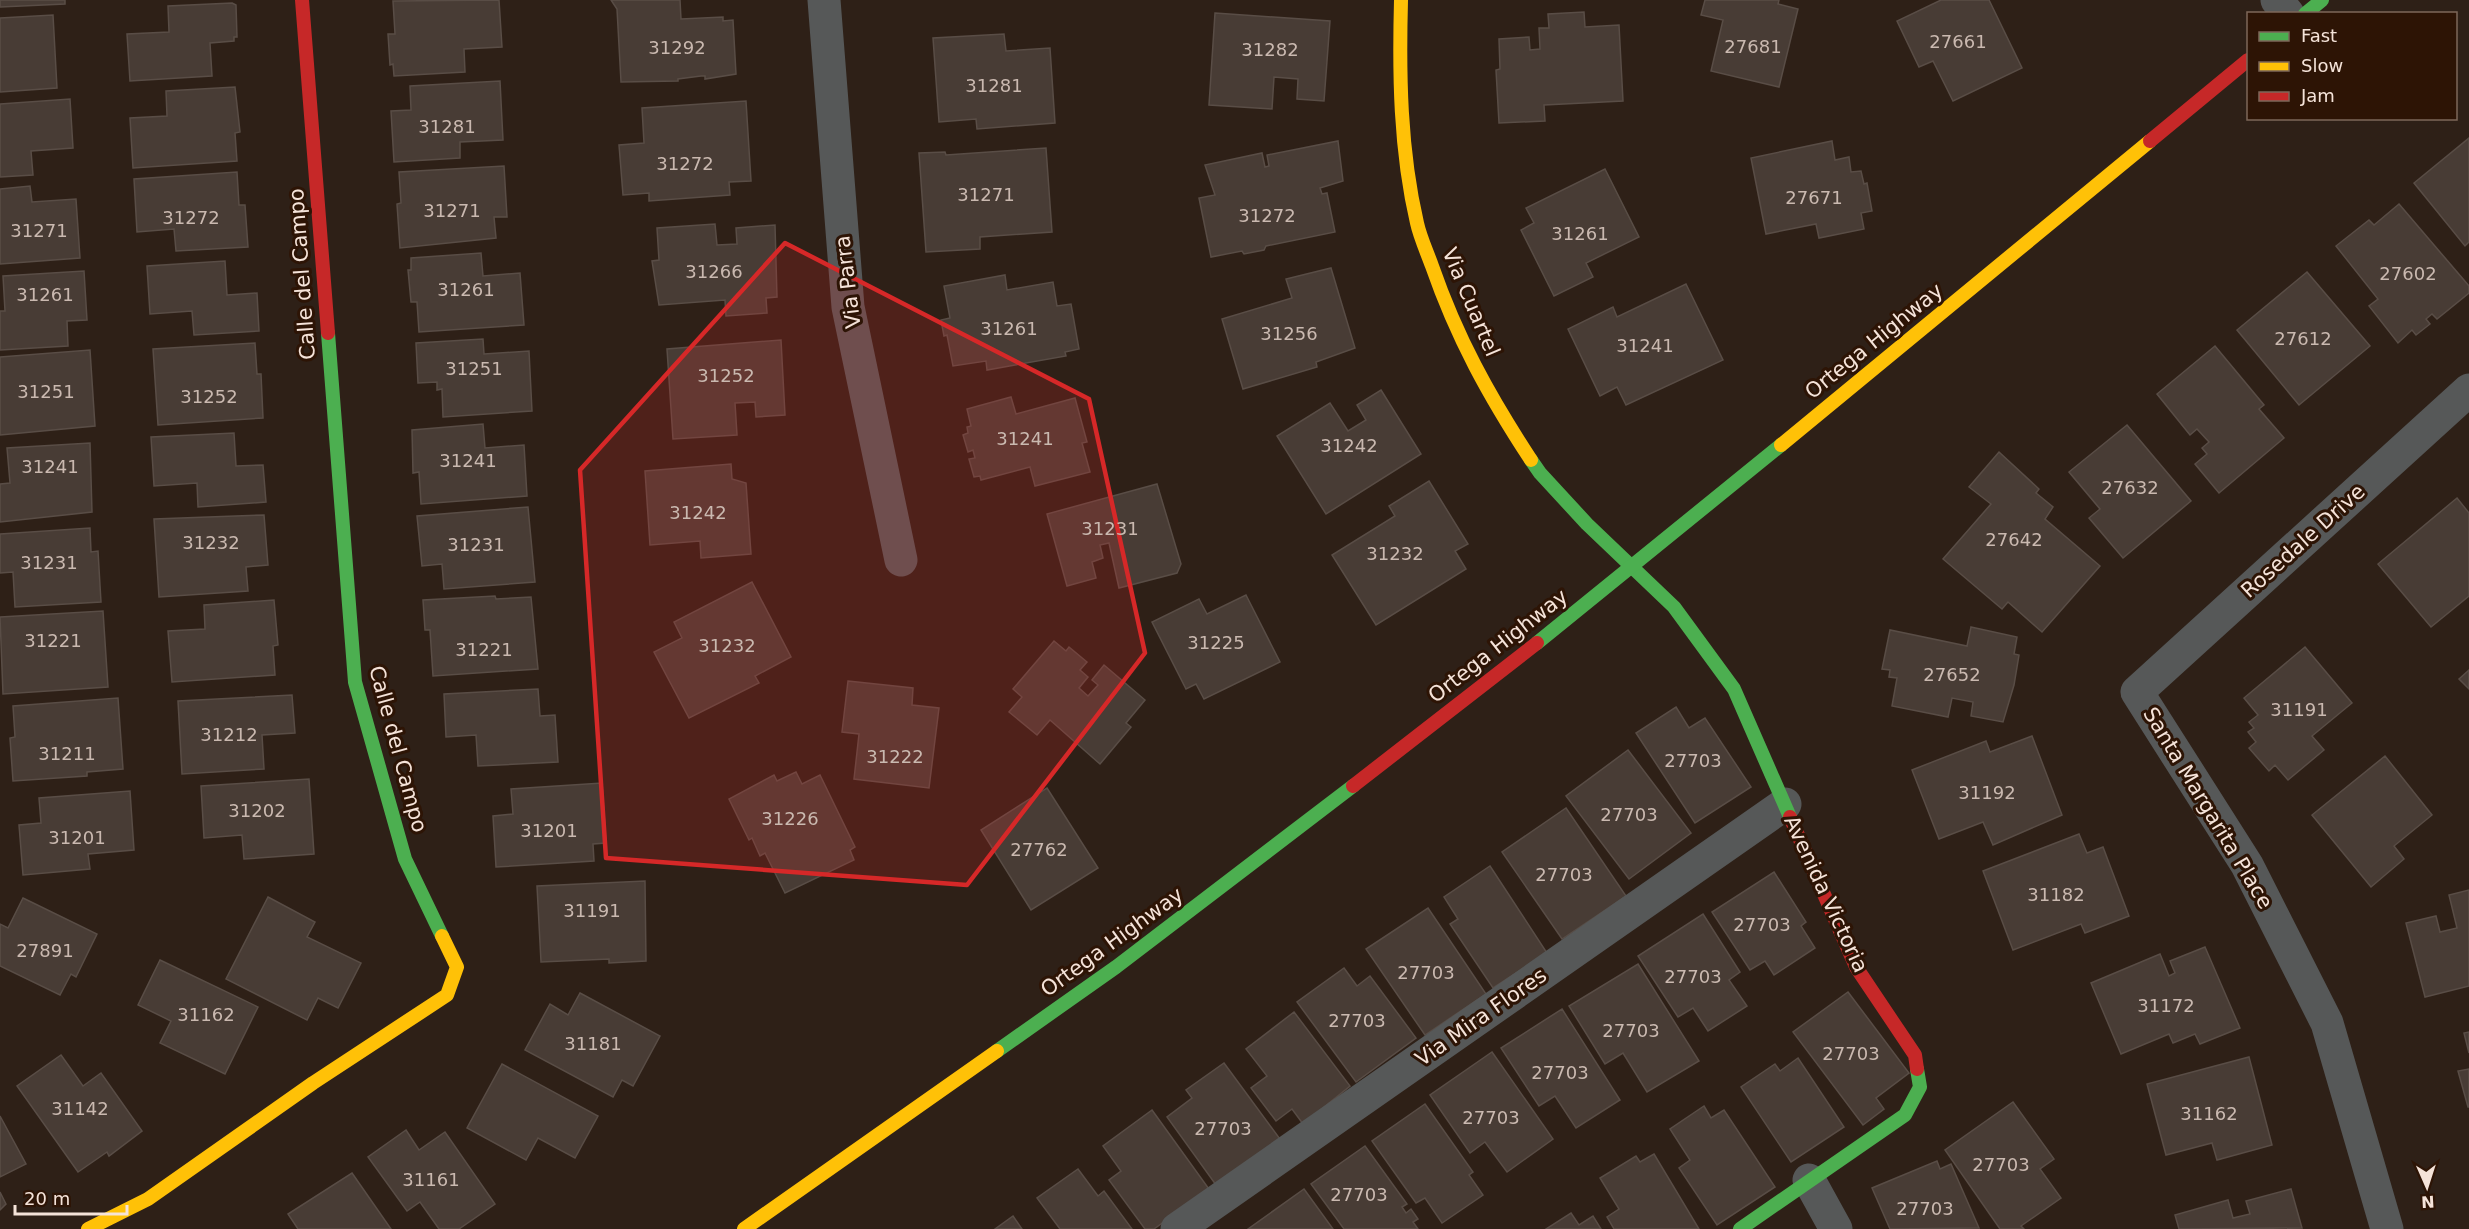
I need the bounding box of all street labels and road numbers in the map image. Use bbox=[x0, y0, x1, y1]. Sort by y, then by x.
street label: Calle del Campo bbox=[284, 188, 320, 360]
street label: Via Parra bbox=[830, 234, 866, 330]
street label: Via Cuartel bbox=[1437, 244, 1505, 360]
street label: Ortega Highway bbox=[1800, 278, 1948, 404]
street label: Rosedale Drive bbox=[2236, 479, 2370, 603]
street label: Ortega Highway bbox=[1424, 584, 1572, 708]
street label: Calle del Campo bbox=[364, 663, 432, 835]
street label: Santa Margarita Place bbox=[2138, 703, 2278, 913]
street label: Avenida Victoria bbox=[1779, 812, 1873, 976]
street label: Ortega Highway bbox=[1036, 882, 1188, 1002]
street label: Via Mira Flores bbox=[1411, 963, 1551, 1071]

